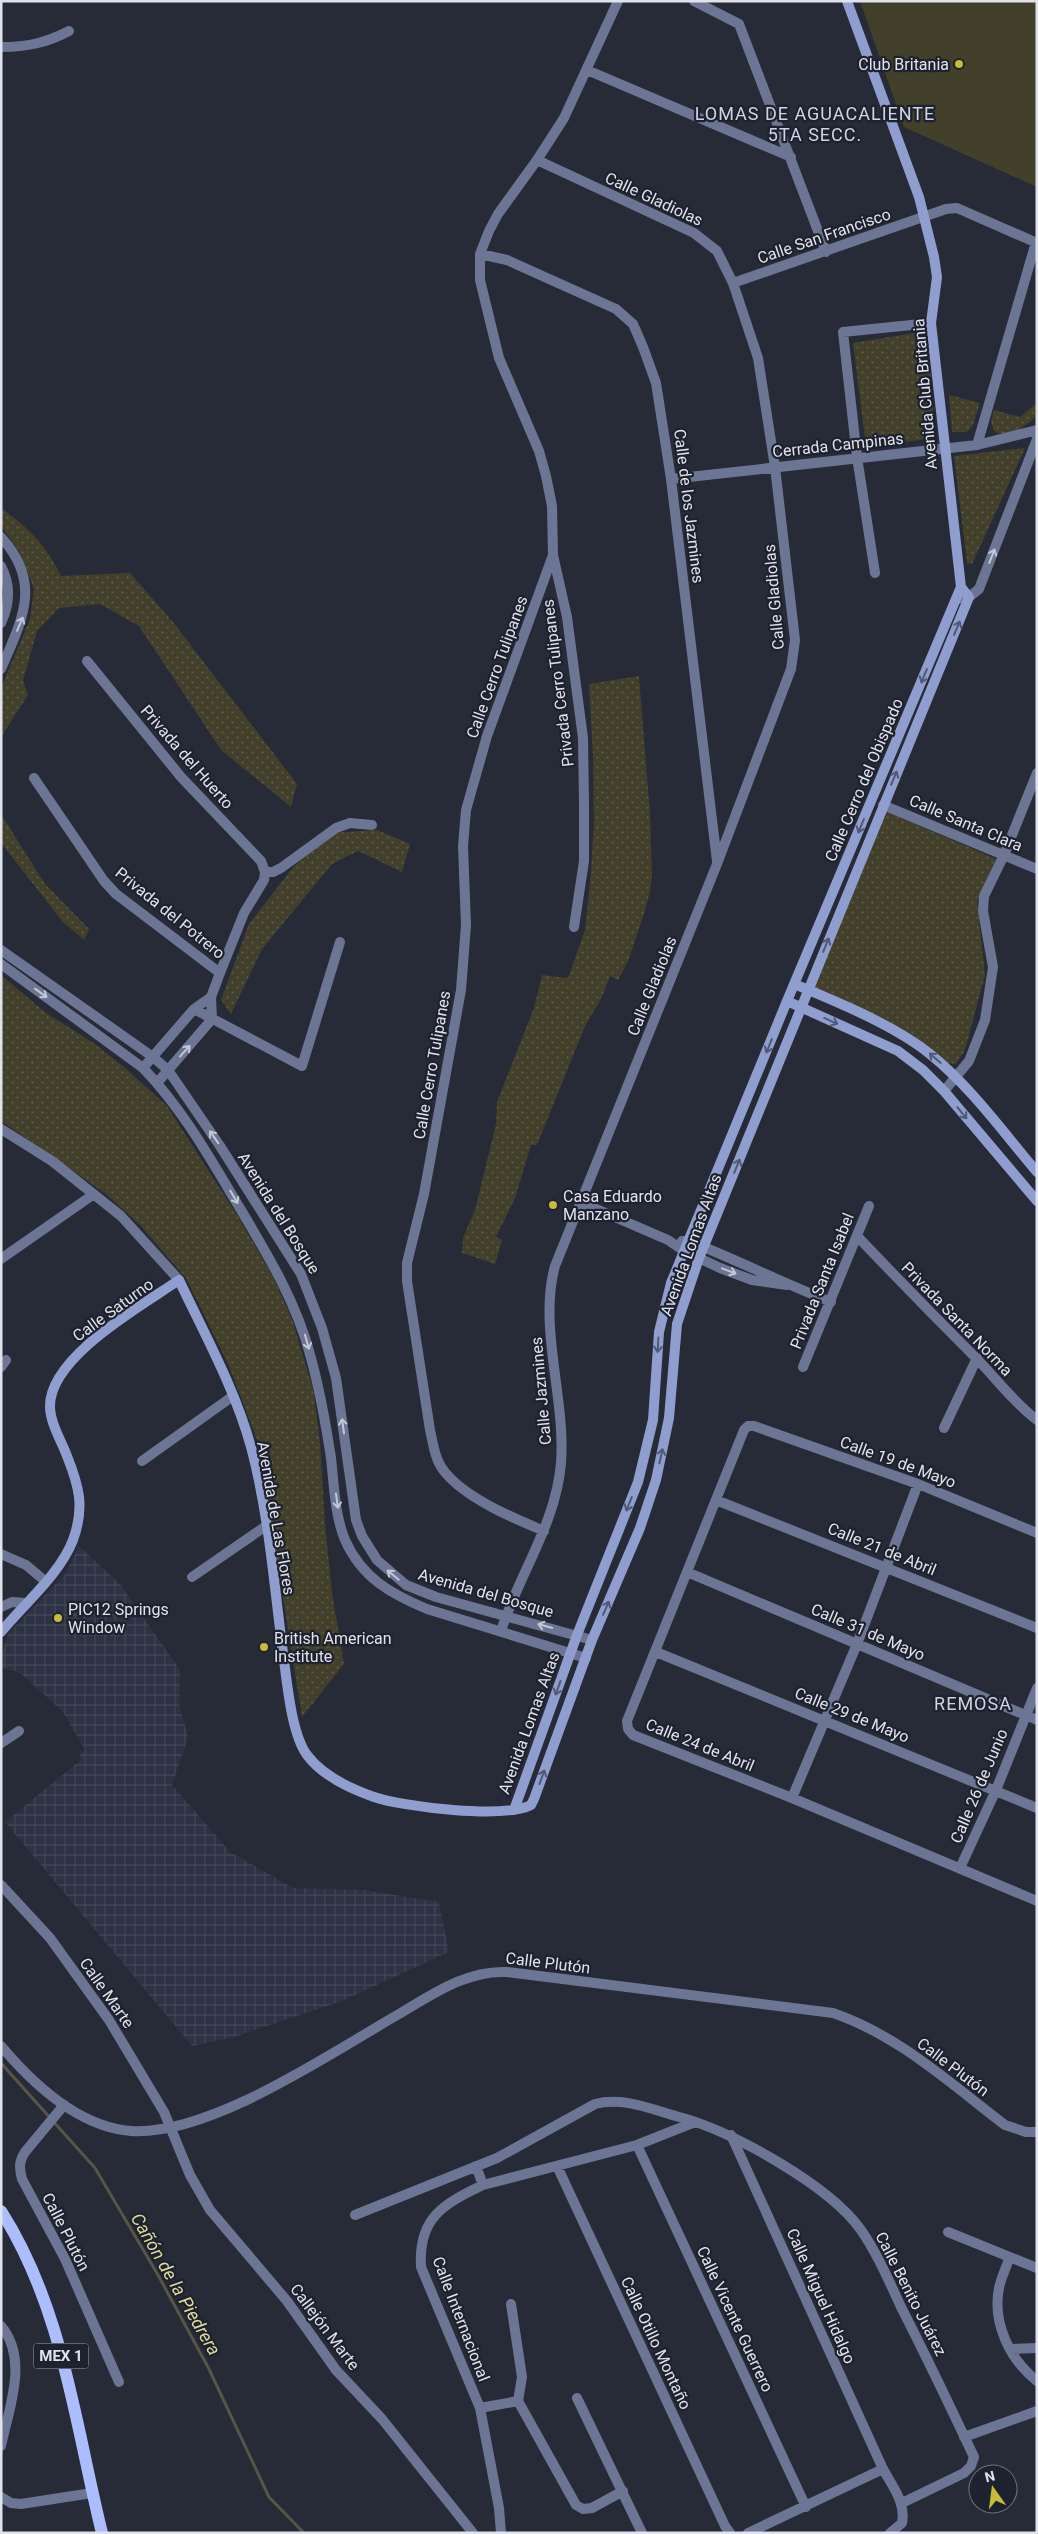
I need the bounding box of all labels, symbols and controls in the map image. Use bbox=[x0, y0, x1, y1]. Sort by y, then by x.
place label: Club Britania bbox=[858, 55, 949, 74]
marker: Club Britania bbox=[953, 58, 965, 70]
district label: LOMAS DE AGUACALIENTE 5TA SECC. bbox=[695, 103, 935, 145]
street label: Calle Gladiolas bbox=[602, 168, 706, 230]
street label: Calle San Francisco bbox=[755, 204, 893, 268]
street label: Avenida Club Britania bbox=[909, 318, 941, 470]
street label: Calle de los Jazmines bbox=[670, 428, 708, 584]
street label: Cerrada Campinas bbox=[772, 429, 904, 461]
street label: Calle Gladiolas bbox=[760, 544, 788, 650]
one-way arrow bbox=[988, 549, 997, 564]
street label: Calle Cerro Tulipanes bbox=[462, 593, 532, 741]
street label: Privada Cerro Tulipanes bbox=[538, 598, 578, 768]
one-way arrow bbox=[16, 617, 26, 632]
one-way arrow bbox=[953, 621, 962, 636]
one-way arrow bbox=[919, 668, 928, 683]
street label: Calle Cerro del Obispado bbox=[821, 696, 907, 864]
street label: Privada del Huerto bbox=[137, 701, 237, 813]
one-way arrow bbox=[890, 771, 899, 786]
street label: Calle Santa Clara bbox=[907, 791, 1025, 855]
one-way arrow bbox=[856, 818, 865, 833]
street label: Privada del Potrero bbox=[111, 863, 229, 963]
street label: Calle Gladiolas bbox=[623, 933, 681, 1039]
one-way arrow bbox=[822, 938, 832, 953]
one-way arrow bbox=[33, 988, 47, 999]
street label: Calle Cerro Tulipanes bbox=[410, 989, 454, 1141]
one-way arrow bbox=[823, 1017, 838, 1027]
one-way arrow bbox=[763, 1038, 773, 1053]
one-way arrow bbox=[179, 1045, 191, 1058]
one-way arrow bbox=[928, 1052, 941, 1064]
one-way arrow bbox=[957, 1106, 968, 1119]
one-way arrow bbox=[209, 1131, 219, 1145]
street label: Avenida del Bosque bbox=[234, 1149, 324, 1277]
one-way arrow bbox=[733, 1159, 742, 1174]
street label: Avenida Lomas Altas bbox=[656, 1171, 726, 1319]
place label: Casa Eduardo Manzano bbox=[563, 1187, 662, 1224]
one-way arrow bbox=[229, 1190, 239, 1204]
marker: Casa Eduardo Manzano bbox=[547, 1199, 559, 1211]
street label: Privada Santa Isabel bbox=[786, 1210, 858, 1352]
street label: Privada Santa Norma bbox=[898, 1258, 1016, 1380]
one-way arrow bbox=[720, 1267, 736, 1276]
street label: Calle Saturno bbox=[69, 1274, 157, 1346]
one-way arrow bbox=[302, 1333, 312, 1349]
street label: Calle Jazmines bbox=[527, 1336, 555, 1446]
one-way arrow bbox=[653, 1337, 662, 1353]
one-way arrow bbox=[338, 1418, 348, 1434]
street label: Calle 19 de Mayo bbox=[837, 1432, 959, 1492]
street label: Avenida de Las Flores bbox=[253, 1440, 299, 1596]
one-way arrow bbox=[657, 1448, 666, 1464]
one-way arrow bbox=[332, 1493, 342, 1509]
one-way arrow bbox=[624, 1496, 634, 1511]
street label: Calle 21 de Abril bbox=[825, 1519, 939, 1579]
street label: Avenida del Bosque bbox=[416, 1565, 556, 1621]
one-way arrow bbox=[386, 1569, 399, 1580]
street label: Calle 31 de Mayo bbox=[808, 1599, 928, 1665]
place label: PIC12 Springs Window bbox=[68, 1600, 169, 1637]
one-way arrow bbox=[602, 1601, 612, 1616]
marker: PIC12 Springs Window bbox=[52, 1612, 64, 1624]
one-way arrow bbox=[538, 1621, 554, 1630]
place label: British American Institute bbox=[274, 1629, 392, 1666]
marker: British American Institute bbox=[258, 1641, 270, 1653]
street label: Avenida Lomas Altas bbox=[494, 1649, 564, 1797]
one-way arrow bbox=[553, 1680, 562, 1696]
street label: Calle 29 de Mayo bbox=[792, 1683, 912, 1747]
district label: REMOSA bbox=[934, 1693, 1012, 1714]
street label: Calle 24 de Abril bbox=[643, 1715, 757, 1775]
street label: Calle 26 de Junio bbox=[946, 1726, 1012, 1846]
one-way arrow bbox=[538, 1769, 547, 1785]
street label: Calle Plutón bbox=[505, 1948, 591, 1978]
street label: Calle Marte bbox=[76, 1954, 138, 2032]
street label: Calle Plutón bbox=[913, 2034, 993, 2100]
street label: Calle Plutón bbox=[38, 2190, 94, 2274]
water label: Cañón de la Piedrera bbox=[127, 2209, 225, 2359]
street label: Calle Miguel Hidalgo bbox=[783, 2225, 859, 2367]
street label: Calle Benito Juárez bbox=[871, 2229, 951, 2359]
street label: Calle Vicente Guerrero bbox=[693, 2243, 777, 2395]
street label: Calle Internacional bbox=[428, 2254, 494, 2384]
street label: Calle Otillo Montaño bbox=[617, 2274, 695, 2412]
street label: Callejón Marte bbox=[286, 2280, 364, 2374]
road number: MEX 1 bbox=[34, 2344, 88, 2368]
north arrow bbox=[968, 2464, 1018, 2514]
text: N bbox=[983, 2467, 997, 2485]

